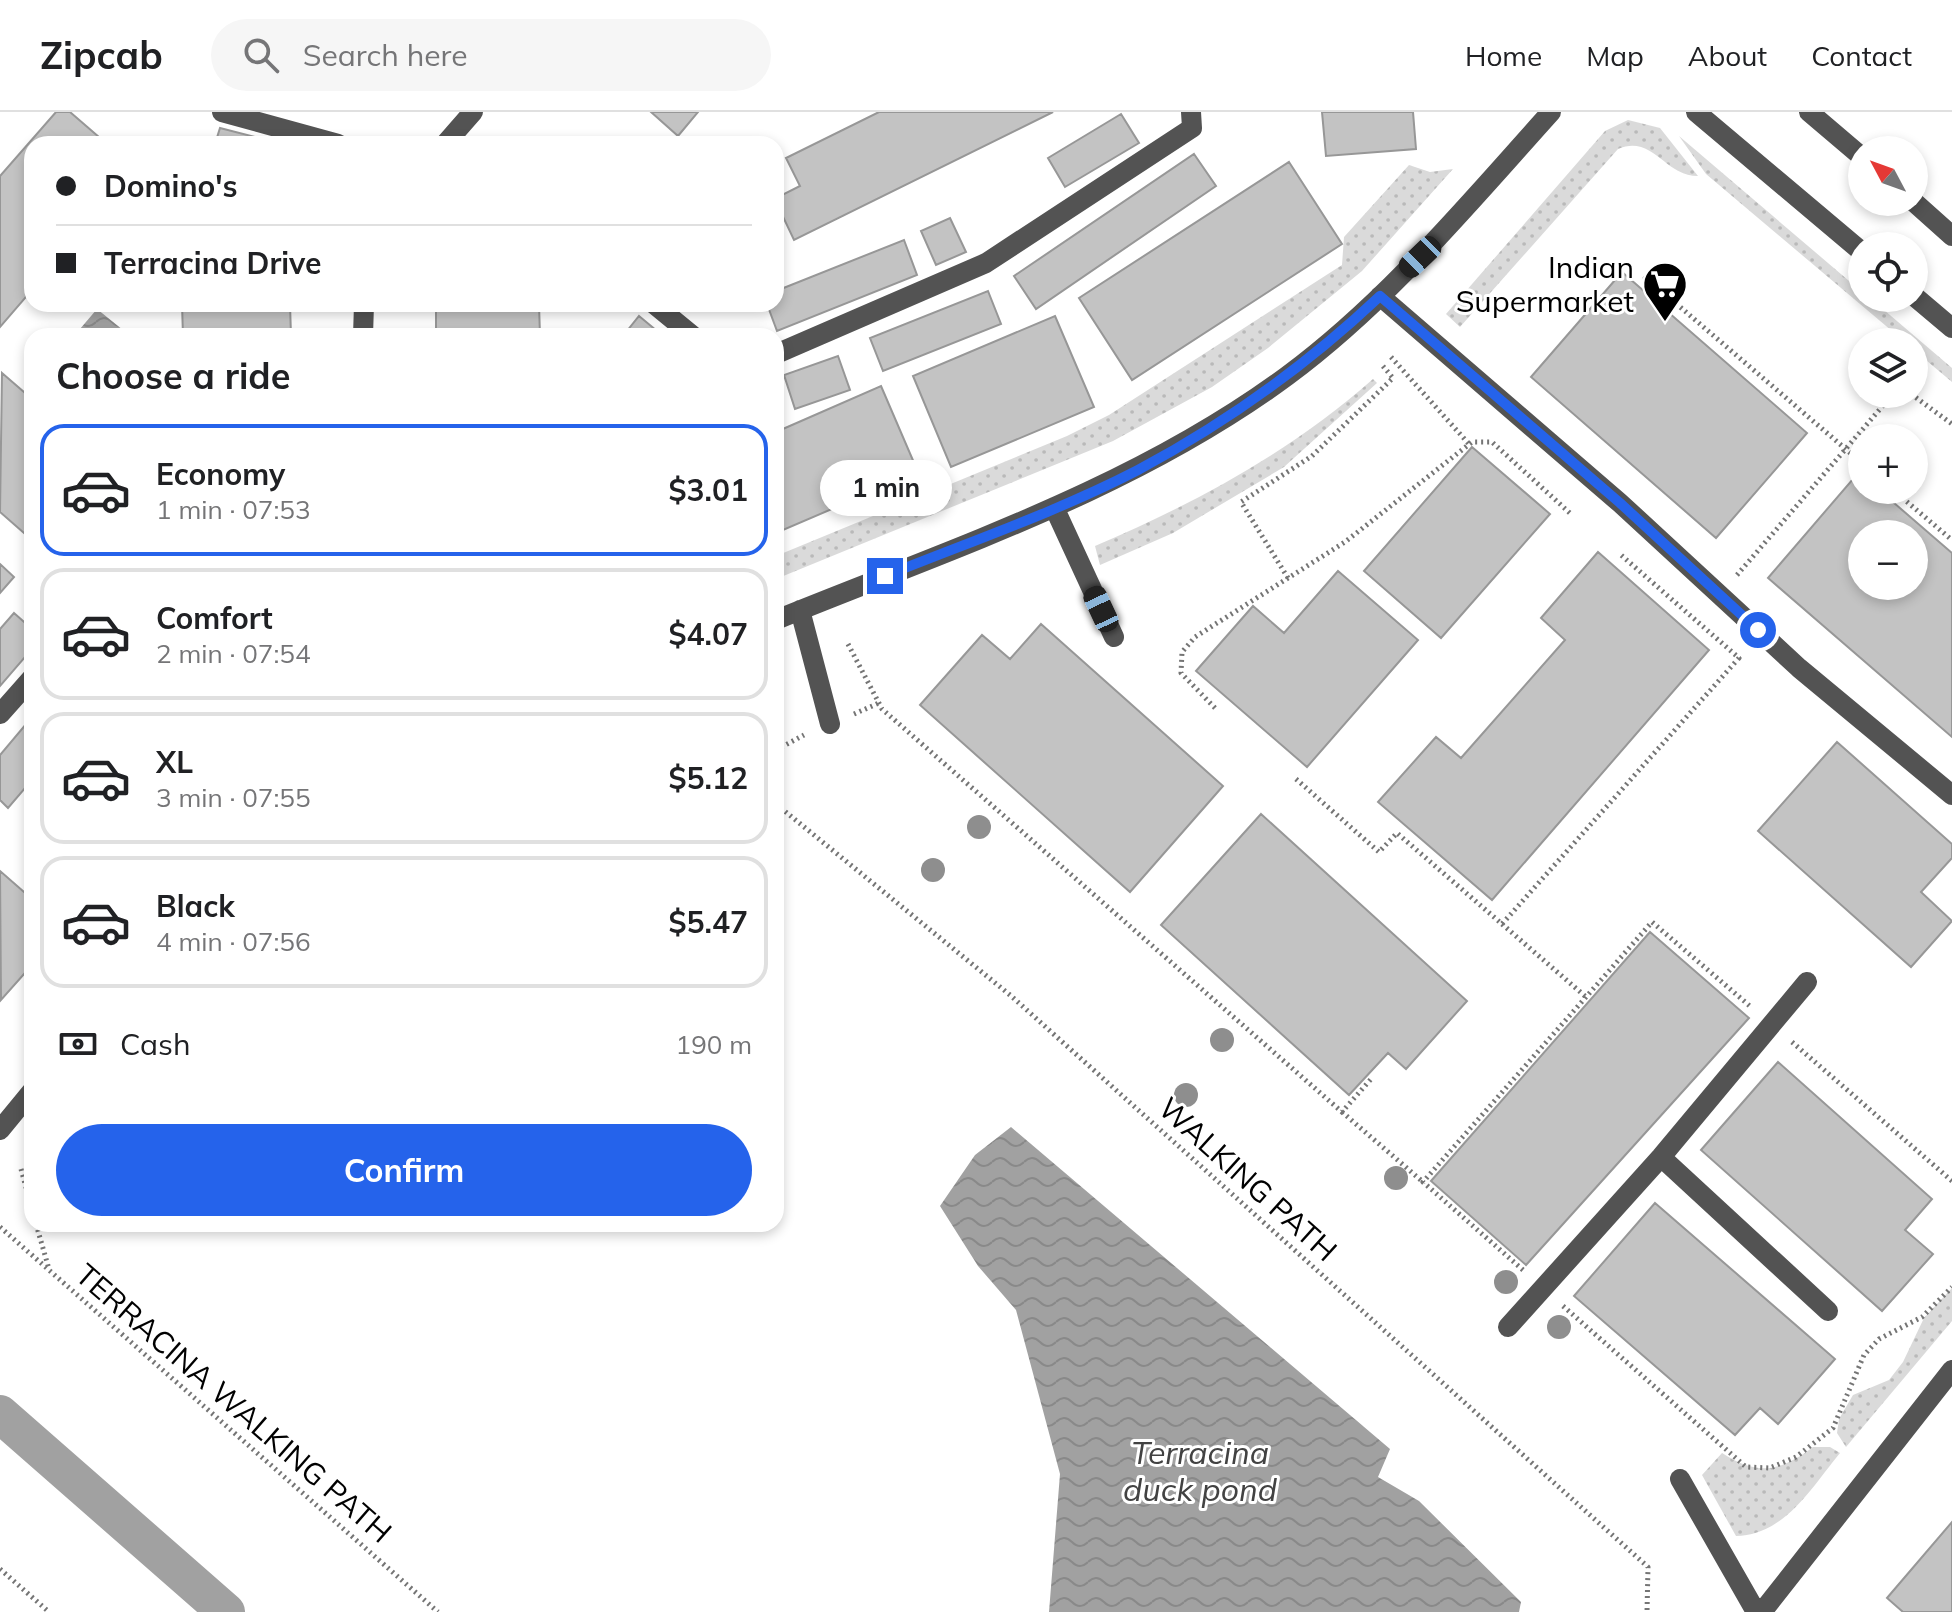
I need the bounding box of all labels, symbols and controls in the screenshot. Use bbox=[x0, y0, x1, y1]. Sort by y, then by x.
search box bbox=[211, 19, 771, 91]
text: Zipcab bbox=[40, 31, 163, 79]
icon: search bbox=[239, 33, 283, 77]
text: Search here bbox=[303, 36, 468, 74]
text: Home bbox=[1465, 38, 1542, 73]
text: Map bbox=[1586, 38, 1644, 73]
text: About bbox=[1688, 38, 1767, 73]
text: Contact bbox=[1811, 38, 1912, 73]
north arrow bbox=[1848, 136, 1928, 216]
map controls bbox=[1848, 136, 1928, 600]
text: Domino's bbox=[104, 167, 238, 205]
car bbox=[1394, 232, 1446, 282]
button: locate bbox=[1848, 232, 1928, 312]
text: Terracina Drive bbox=[104, 244, 322, 282]
place label: Indian Supermarket bbox=[1456, 248, 1634, 320]
supermarket icon: Indian Supermarket bbox=[1641, 260, 1689, 323]
button: layers bbox=[1848, 328, 1928, 408]
text: Choose a ride bbox=[56, 353, 290, 398]
button: + bbox=[1848, 424, 1928, 504]
icon: car bbox=[60, 454, 132, 526]
text: Economy bbox=[156, 455, 285, 493]
callout: 1 min bbox=[819, 460, 951, 516]
text: $3.01 bbox=[669, 471, 748, 509]
text: 1 min bbox=[852, 471, 920, 504]
text: 1 min · 07:53 bbox=[156, 493, 311, 526]
button: − bbox=[1848, 520, 1928, 600]
route end bbox=[867, 558, 903, 594]
car bbox=[1080, 582, 1122, 636]
icon: car bbox=[60, 598, 132, 670]
text: Comfort bbox=[156, 599, 273, 637]
route start bbox=[1740, 612, 1776, 648]
text: $4.07 bbox=[669, 615, 748, 653]
text: 2 min · 07:54 bbox=[156, 637, 311, 670]
icon: car bbox=[60, 742, 132, 814]
text: XL bbox=[156, 743, 193, 781]
text: $5.12 bbox=[669, 759, 748, 797]
text: 3 min · 07:55 bbox=[156, 781, 311, 814]
icon: car bbox=[60, 886, 132, 958]
text: Black bbox=[156, 887, 235, 925]
text: $5.47 bbox=[669, 903, 748, 941]
text: 4 min · 07:56 bbox=[156, 925, 311, 958]
icon: cash bbox=[56, 1022, 100, 1066]
text: Cash bbox=[120, 1025, 191, 1063]
text: 190 m bbox=[676, 1028, 752, 1061]
street label: WALKING PATH bbox=[1151, 1089, 1345, 1269]
button: Confirm bbox=[56, 1124, 752, 1216]
street label: TERRACINA WALKING PATH bbox=[68, 1255, 400, 1551]
water label: Terracina duck pond bbox=[1123, 1432, 1278, 1509]

